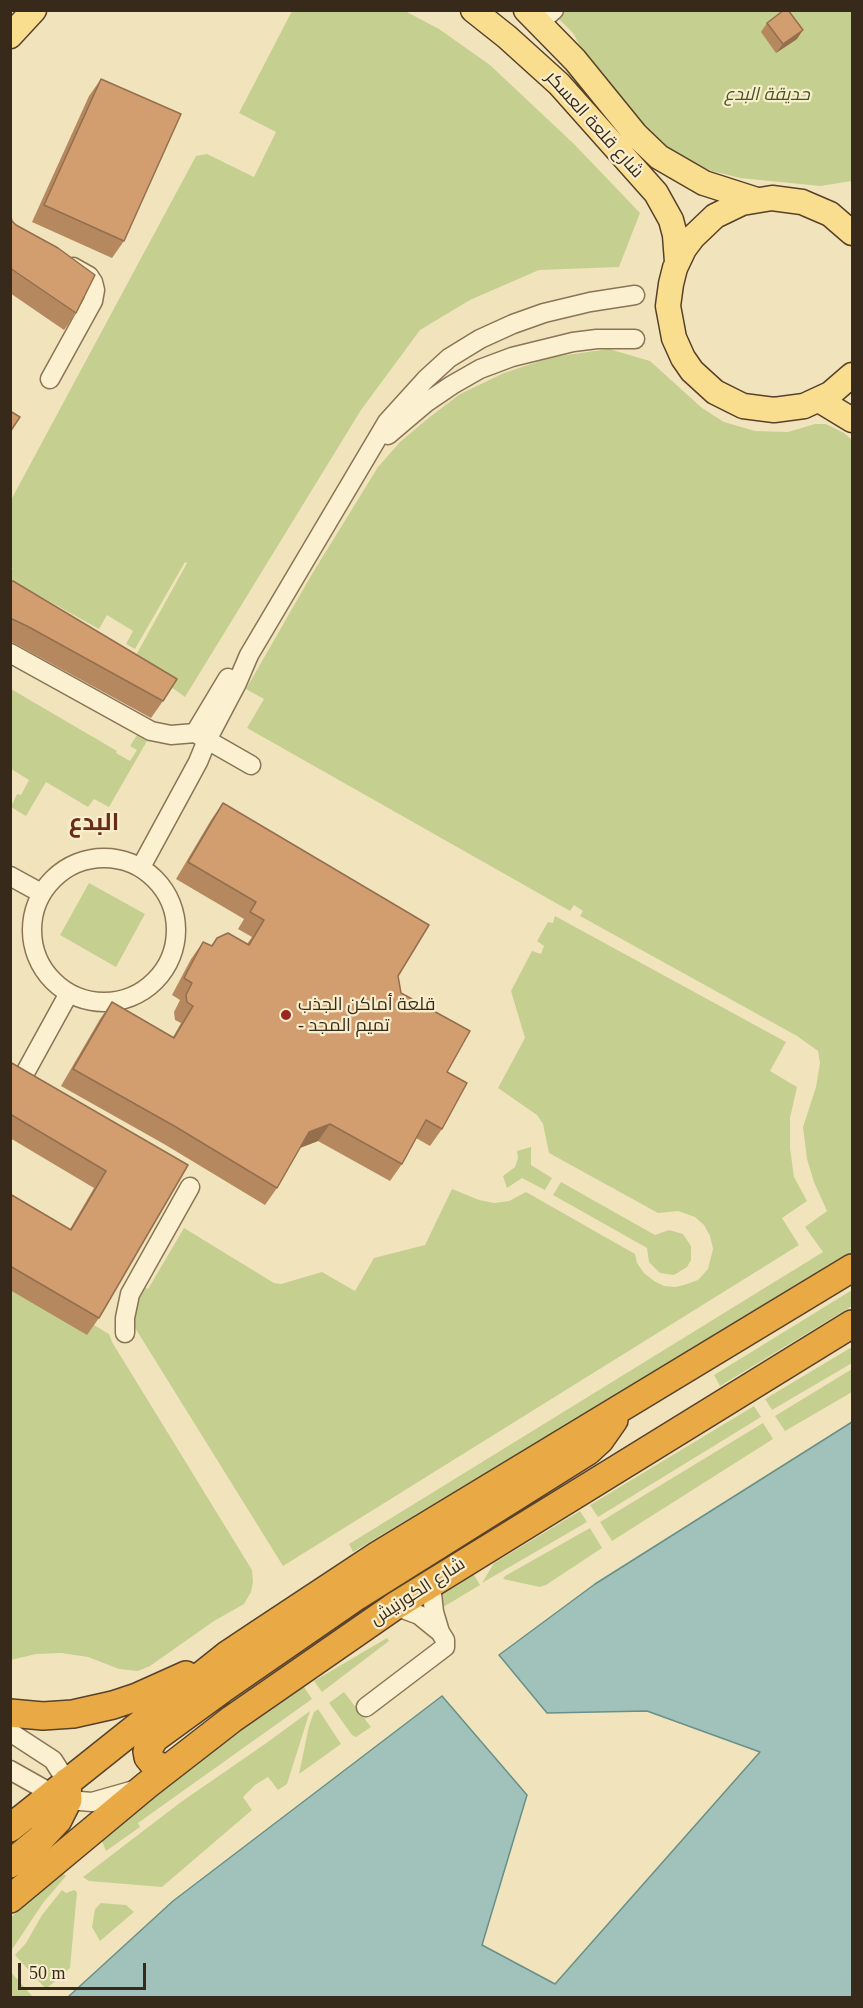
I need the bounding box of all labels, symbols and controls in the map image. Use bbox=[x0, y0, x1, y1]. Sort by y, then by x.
street label: شارع قلعة العسكر bbox=[540, 67, 648, 183]
park label: حديقة البدع bbox=[724, 84, 810, 106]
district label: البدع bbox=[69, 810, 119, 838]
place label: قلعة أماكن الجذب - تميم المجد bbox=[298, 994, 435, 1036]
marker: قلعة أماكن الجذب - تميم المجد bbox=[279, 1008, 293, 1022]
street label: شارع الكورنيش bbox=[367, 1553, 469, 1631]
scale bar bbox=[21, 1951, 148, 1989]
text: 50 m bbox=[29, 1963, 66, 1983]

